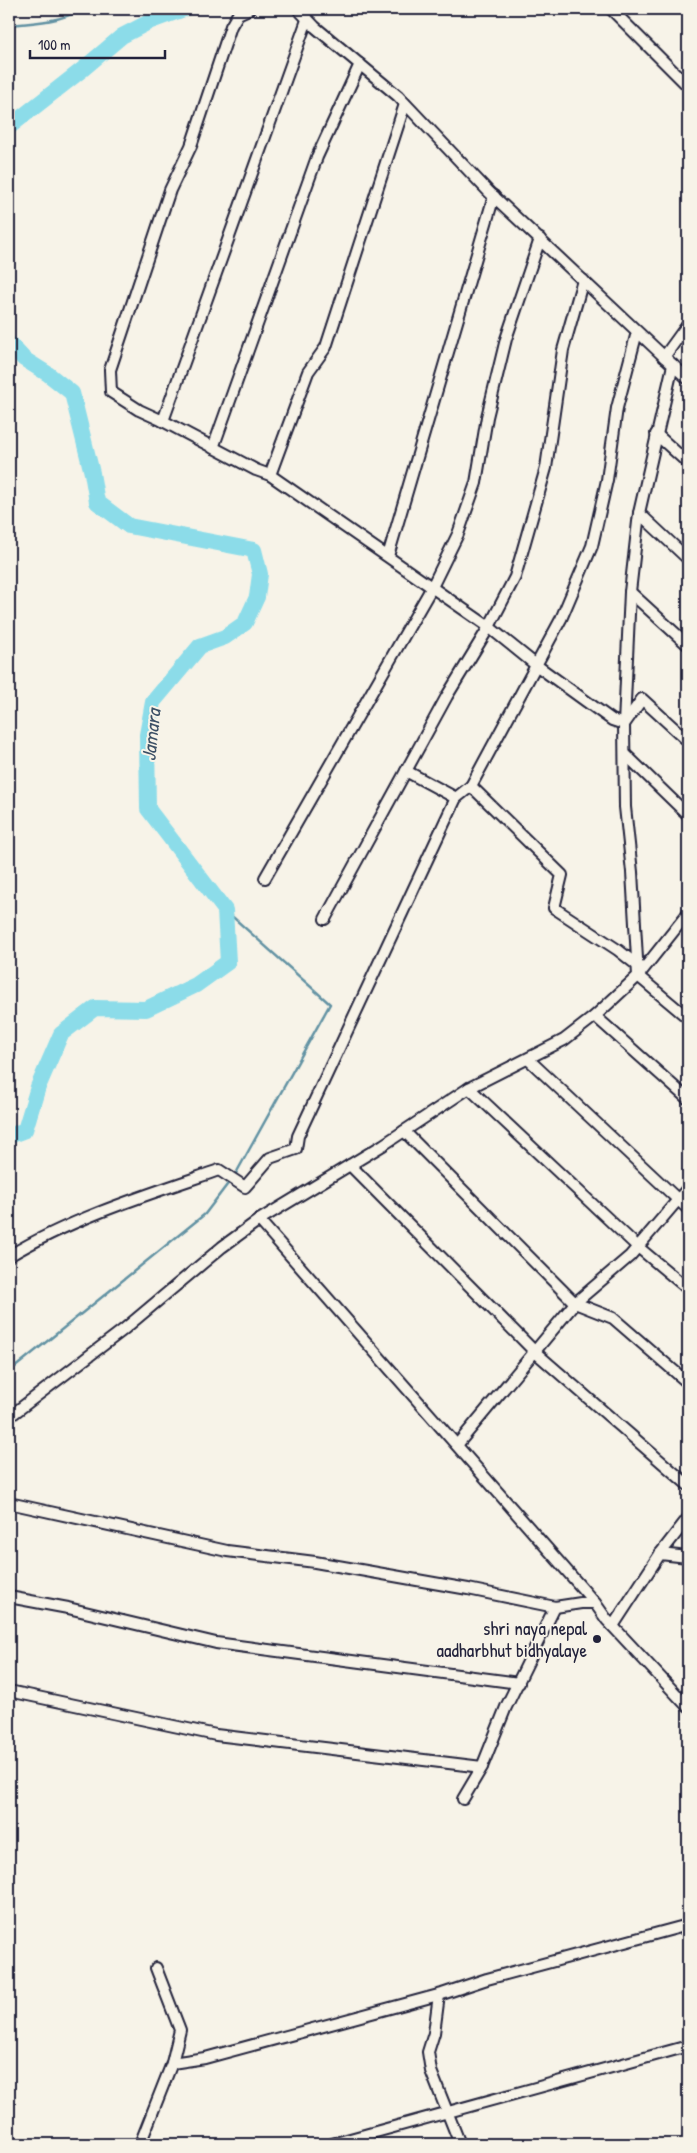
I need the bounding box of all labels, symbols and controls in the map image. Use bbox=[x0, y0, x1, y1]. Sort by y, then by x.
scale bar bbox=[30, 28, 165, 60]
text: 100 m bbox=[38, 34, 71, 55]
water label: Jamara bbox=[134, 705, 167, 762]
place label: shri naya nepal aadharbhut bidhyalaye bbox=[437, 1615, 588, 1663]
marker: shri naya nepal aadharbhut bidhyalaye bbox=[591, 1633, 603, 1645]

